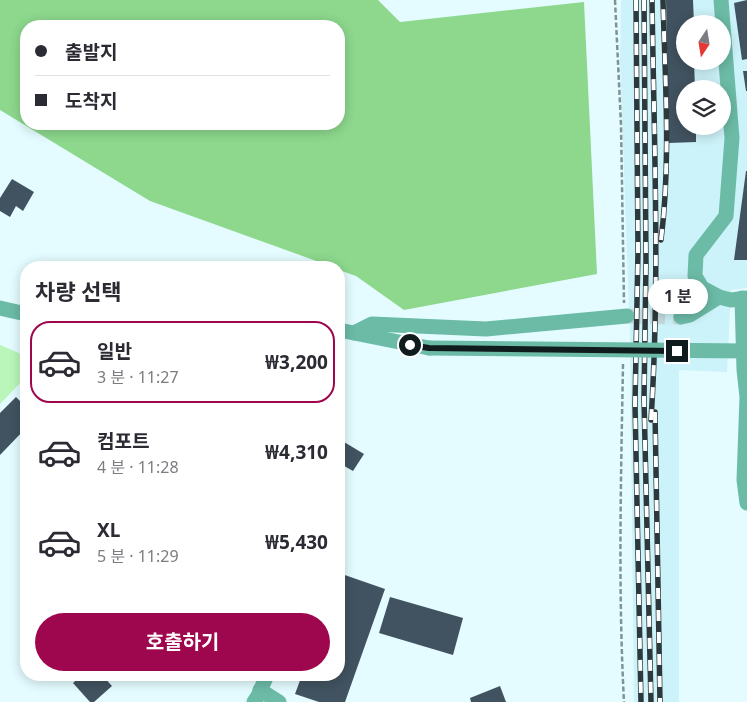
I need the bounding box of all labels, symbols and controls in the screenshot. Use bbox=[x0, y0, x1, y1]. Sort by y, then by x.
north arrow bbox=[676, 15, 731, 70]
map controls bbox=[676, 15, 731, 135]
text: 출발지 bbox=[65, 39, 117, 65]
button: layers bbox=[676, 80, 731, 135]
text: 도착지 bbox=[65, 88, 117, 114]
text: 차량 선택 bbox=[35, 276, 122, 306]
callout: 1 분 bbox=[647, 278, 707, 314]
text: 1 분 bbox=[664, 285, 692, 307]
route start bbox=[399, 334, 421, 356]
text: 일반 bbox=[97, 338, 132, 364]
icon: car bbox=[37, 340, 82, 385]
route end bbox=[666, 340, 688, 362]
text: ₩3,200 bbox=[265, 349, 328, 375]
text: 3 분 · 11:27 bbox=[97, 366, 179, 388]
text: 컴포트 bbox=[97, 428, 149, 454]
icon: car bbox=[37, 430, 82, 475]
text: ₩4,310 bbox=[265, 439, 328, 465]
text: 4 분 · 11:28 bbox=[97, 456, 179, 478]
text: XL bbox=[97, 517, 120, 543]
icon: car bbox=[37, 520, 82, 565]
text: ₩5,430 bbox=[265, 529, 328, 555]
text: 5 분 · 11:29 bbox=[97, 545, 179, 567]
button: 호출하기 bbox=[35, 613, 330, 671]

